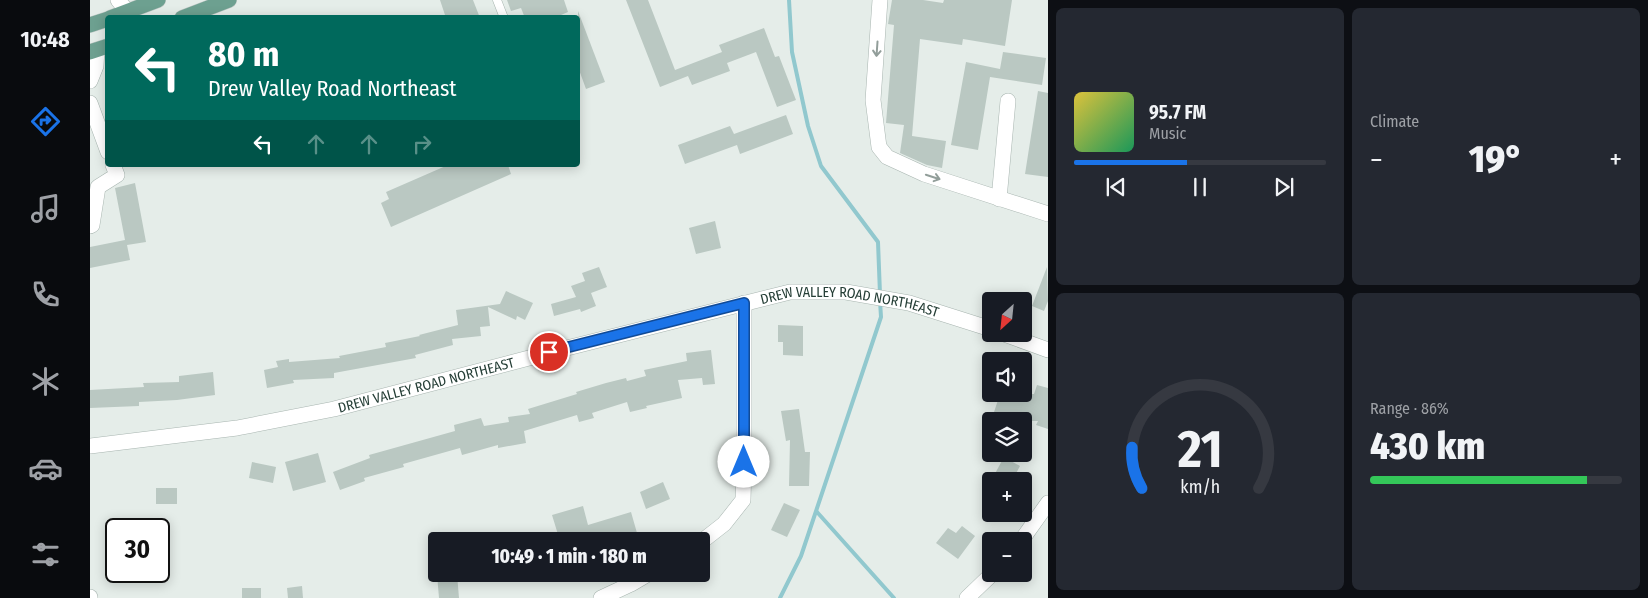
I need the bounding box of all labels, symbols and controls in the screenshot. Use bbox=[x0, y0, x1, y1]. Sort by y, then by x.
text: 10:48 bbox=[20, 26, 70, 53]
text: 80 m bbox=[208, 33, 280, 75]
icon: left bbox=[125, 35, 190, 100]
one-way arrow bbox=[872, 40, 881, 56]
text: Drew Valley Road Northeast bbox=[208, 75, 457, 102]
text: 95.7 FM bbox=[1149, 101, 1206, 124]
icon: directions bbox=[28, 104, 63, 139]
text: Climate bbox=[1370, 112, 1419, 131]
text: Music bbox=[1149, 124, 1186, 143]
icon: left bbox=[249, 130, 277, 158]
icon: ahead bbox=[302, 130, 330, 158]
icon: ahead bbox=[355, 130, 383, 158]
icon: right bbox=[408, 130, 436, 158]
text: 19° bbox=[1469, 136, 1523, 182]
text: − bbox=[1370, 143, 1383, 176]
text: + bbox=[1609, 143, 1622, 176]
one-way arrow bbox=[925, 173, 941, 182]
icon: previous bbox=[1102, 173, 1130, 201]
icon: pause bbox=[1186, 173, 1214, 201]
icon: next bbox=[1270, 173, 1298, 201]
icon: music bbox=[28, 191, 63, 226]
icon: phone bbox=[28, 277, 63, 312]
street label: DREW VALLEY ROAD NORTHEAST bbox=[759, 284, 941, 321]
north arrow bbox=[982, 292, 1032, 342]
map controls bbox=[982, 292, 1032, 582]
pin bbox=[528, 331, 570, 373]
icon: arrive bbox=[535, 338, 563, 366]
button: sound bbox=[982, 352, 1032, 402]
street label: DREW VALLEY ROAD NORTHEAST bbox=[336, 354, 516, 417]
icon: climate bbox=[28, 364, 63, 399]
text: Range · 86% bbox=[1370, 399, 1449, 418]
button: layers bbox=[982, 412, 1032, 462]
text: 21 bbox=[1176, 418, 1223, 481]
text: 430 km bbox=[1370, 423, 1485, 469]
position arrow bbox=[717, 435, 769, 487]
icon: car bbox=[28, 451, 63, 486]
button: + bbox=[982, 472, 1032, 522]
text: km/h bbox=[1180, 476, 1220, 498]
speed limit sign: 30 bbox=[105, 518, 170, 583]
button: − bbox=[982, 532, 1032, 582]
icon: filters bbox=[28, 537, 63, 572]
text: 10:49 · 1 min · 180 m bbox=[491, 545, 647, 568]

